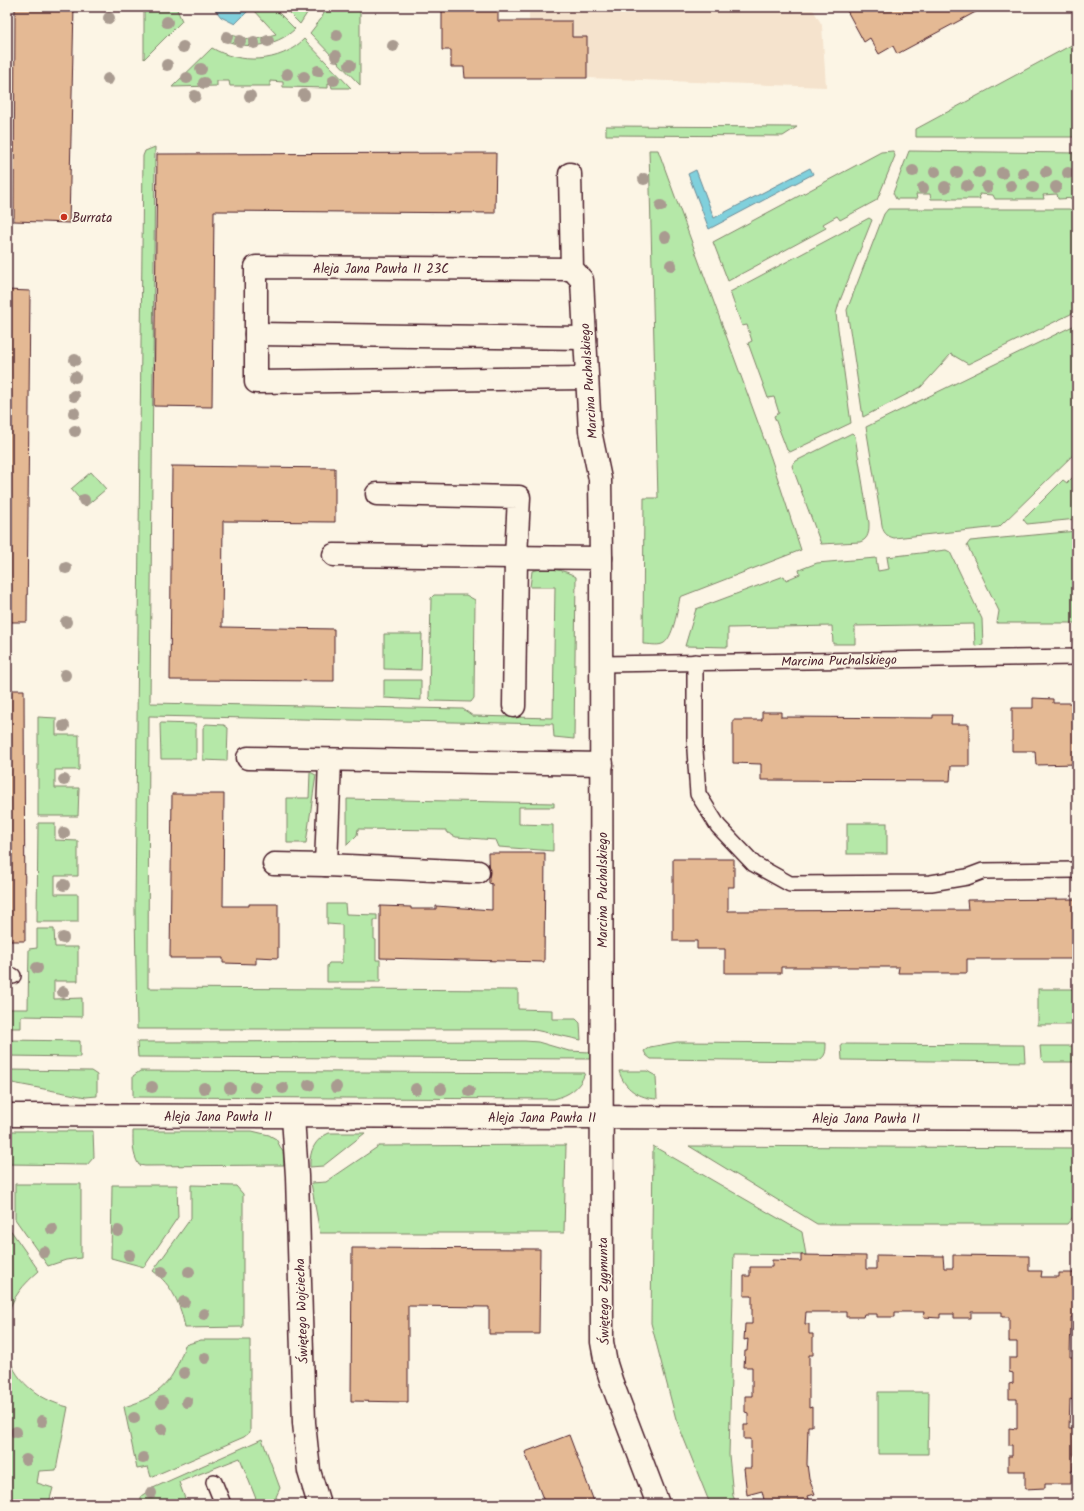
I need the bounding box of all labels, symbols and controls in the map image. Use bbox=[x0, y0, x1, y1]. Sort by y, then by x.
place label: Burrata bbox=[72, 208, 112, 229]
marker: Burrata bbox=[59, 212, 69, 222]
street label: Aleja Jana Pawła II 23C bbox=[313, 259, 449, 280]
street label: Marcina Puchalskiego bbox=[575, 322, 604, 439]
street label: Marcina Puchalskiego bbox=[781, 650, 897, 673]
street label: Marcina Puchalskiego bbox=[593, 832, 614, 948]
street label: Aleja Jana Pawła II bbox=[164, 1107, 272, 1128]
street label: Aleja Jana Pawła II bbox=[488, 1108, 596, 1129]
street label: Aleja Jana Pawła II bbox=[812, 1109, 920, 1130]
street label: Świętego Zygmunta bbox=[593, 1237, 616, 1345]
street label: Świętego Wojciecha bbox=[290, 1258, 315, 1364]

